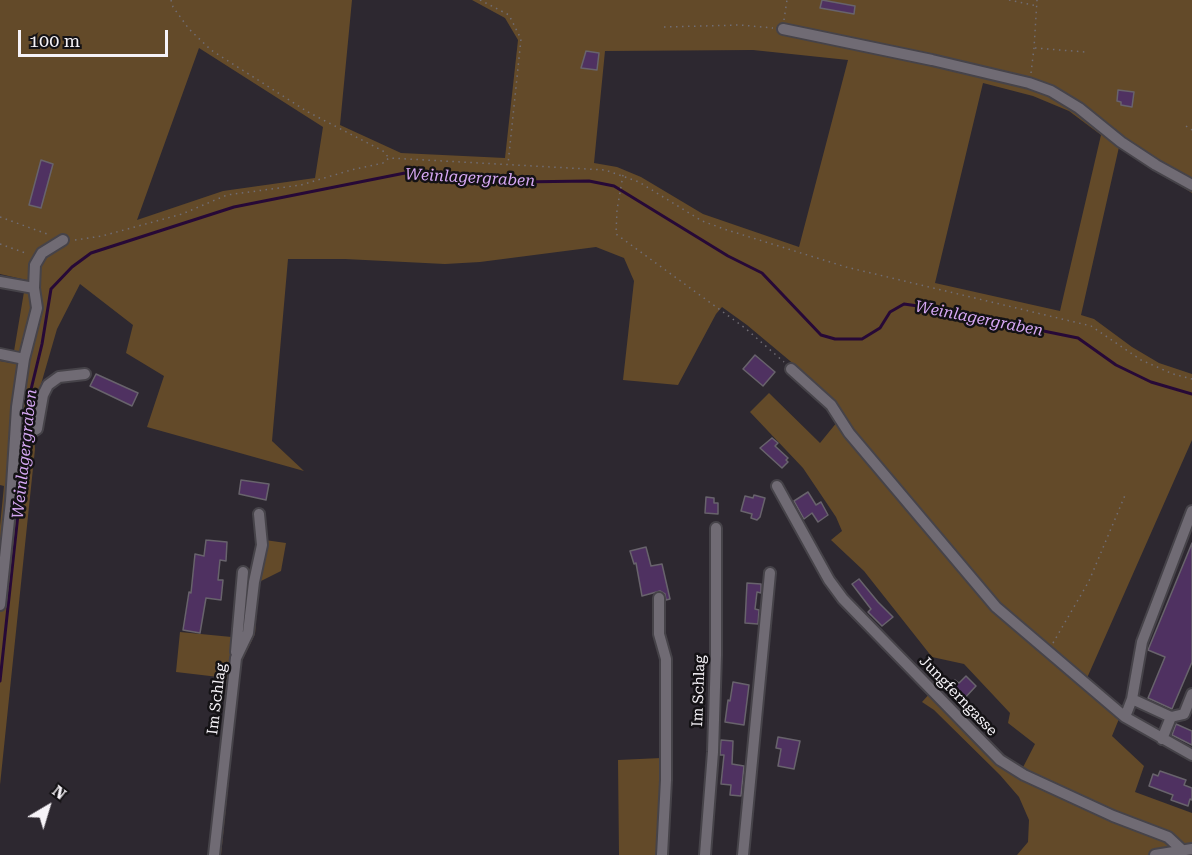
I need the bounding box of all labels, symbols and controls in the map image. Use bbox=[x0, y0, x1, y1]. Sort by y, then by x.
scale bar bbox=[21, 18, 171, 56]
text: 100 m bbox=[29, 30, 80, 51]
water label: Weinlagergraben bbox=[404, 165, 536, 191]
water label: Weinlagergraben bbox=[913, 297, 1045, 341]
water label: Weinlagergraben bbox=[9, 388, 41, 520]
street label: Jungferngasse bbox=[915, 652, 1001, 740]
street label: Im Schlag bbox=[689, 655, 709, 727]
street label: Im Schlag bbox=[204, 662, 230, 736]
north arrow bbox=[18, 777, 78, 837]
text: N bbox=[49, 781, 70, 804]

